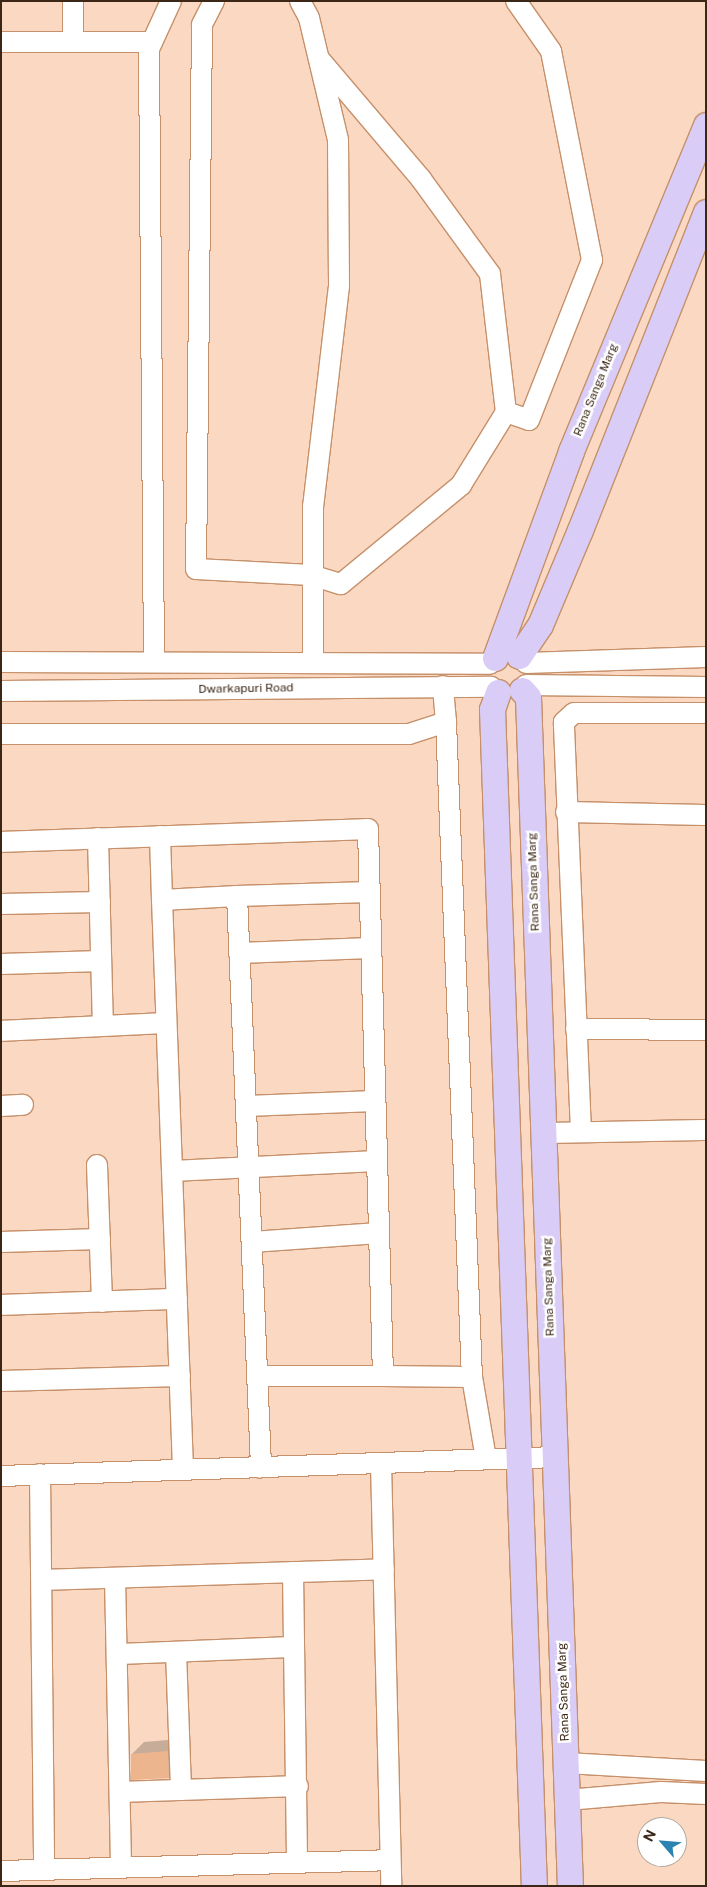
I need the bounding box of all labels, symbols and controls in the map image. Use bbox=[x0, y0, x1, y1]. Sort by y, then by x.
street label: Rana Sanga Marg bbox=[571, 342, 621, 438]
street label: Dwarkapuri Road bbox=[198, 681, 294, 697]
street label: Rana Sanga Marg bbox=[525, 832, 543, 932]
street label: Rana Sanga Marg bbox=[540, 1237, 558, 1337]
street label: Rana Sanga Marg bbox=[555, 1642, 573, 1742]
north arrow bbox=[637, 1817, 687, 1867]
text: N bbox=[640, 1827, 659, 1844]

